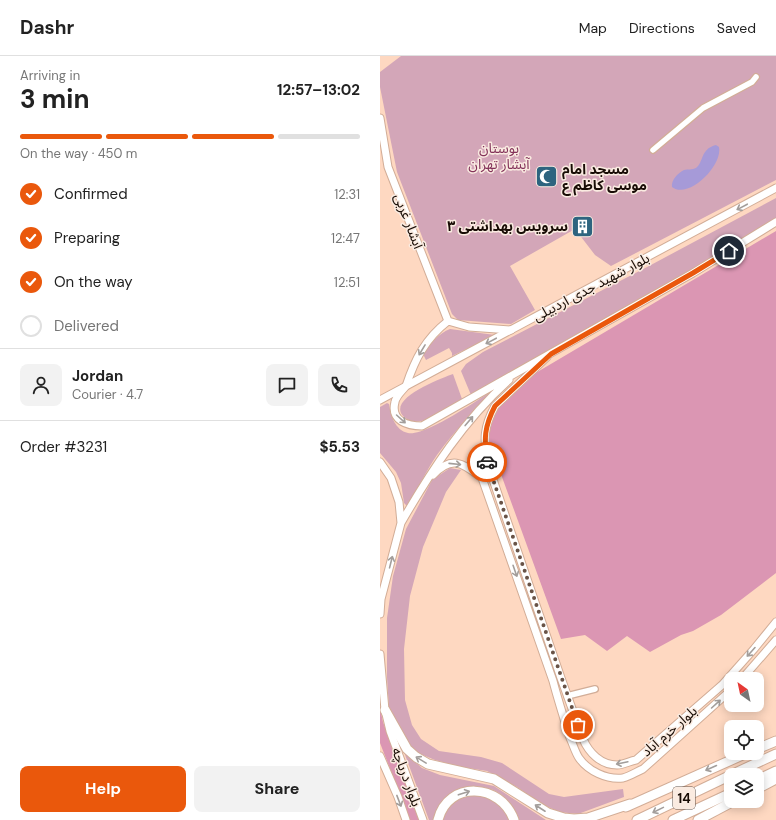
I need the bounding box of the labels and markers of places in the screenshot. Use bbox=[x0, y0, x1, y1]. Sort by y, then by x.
place label: مسجد امام موسی کاظم ع bbox=[562, 160, 647, 196]
mosque icon: مسجد امام موسی کاظم ع bbox=[534, 164, 560, 190]
building icon: سرویس بهداشتی ۳ bbox=[570, 213, 596, 239]
place label: سرویس بهداشتی ۳ bbox=[447, 217, 568, 235]
pin bbox=[712, 234, 746, 268]
pin bbox=[561, 708, 595, 742]

